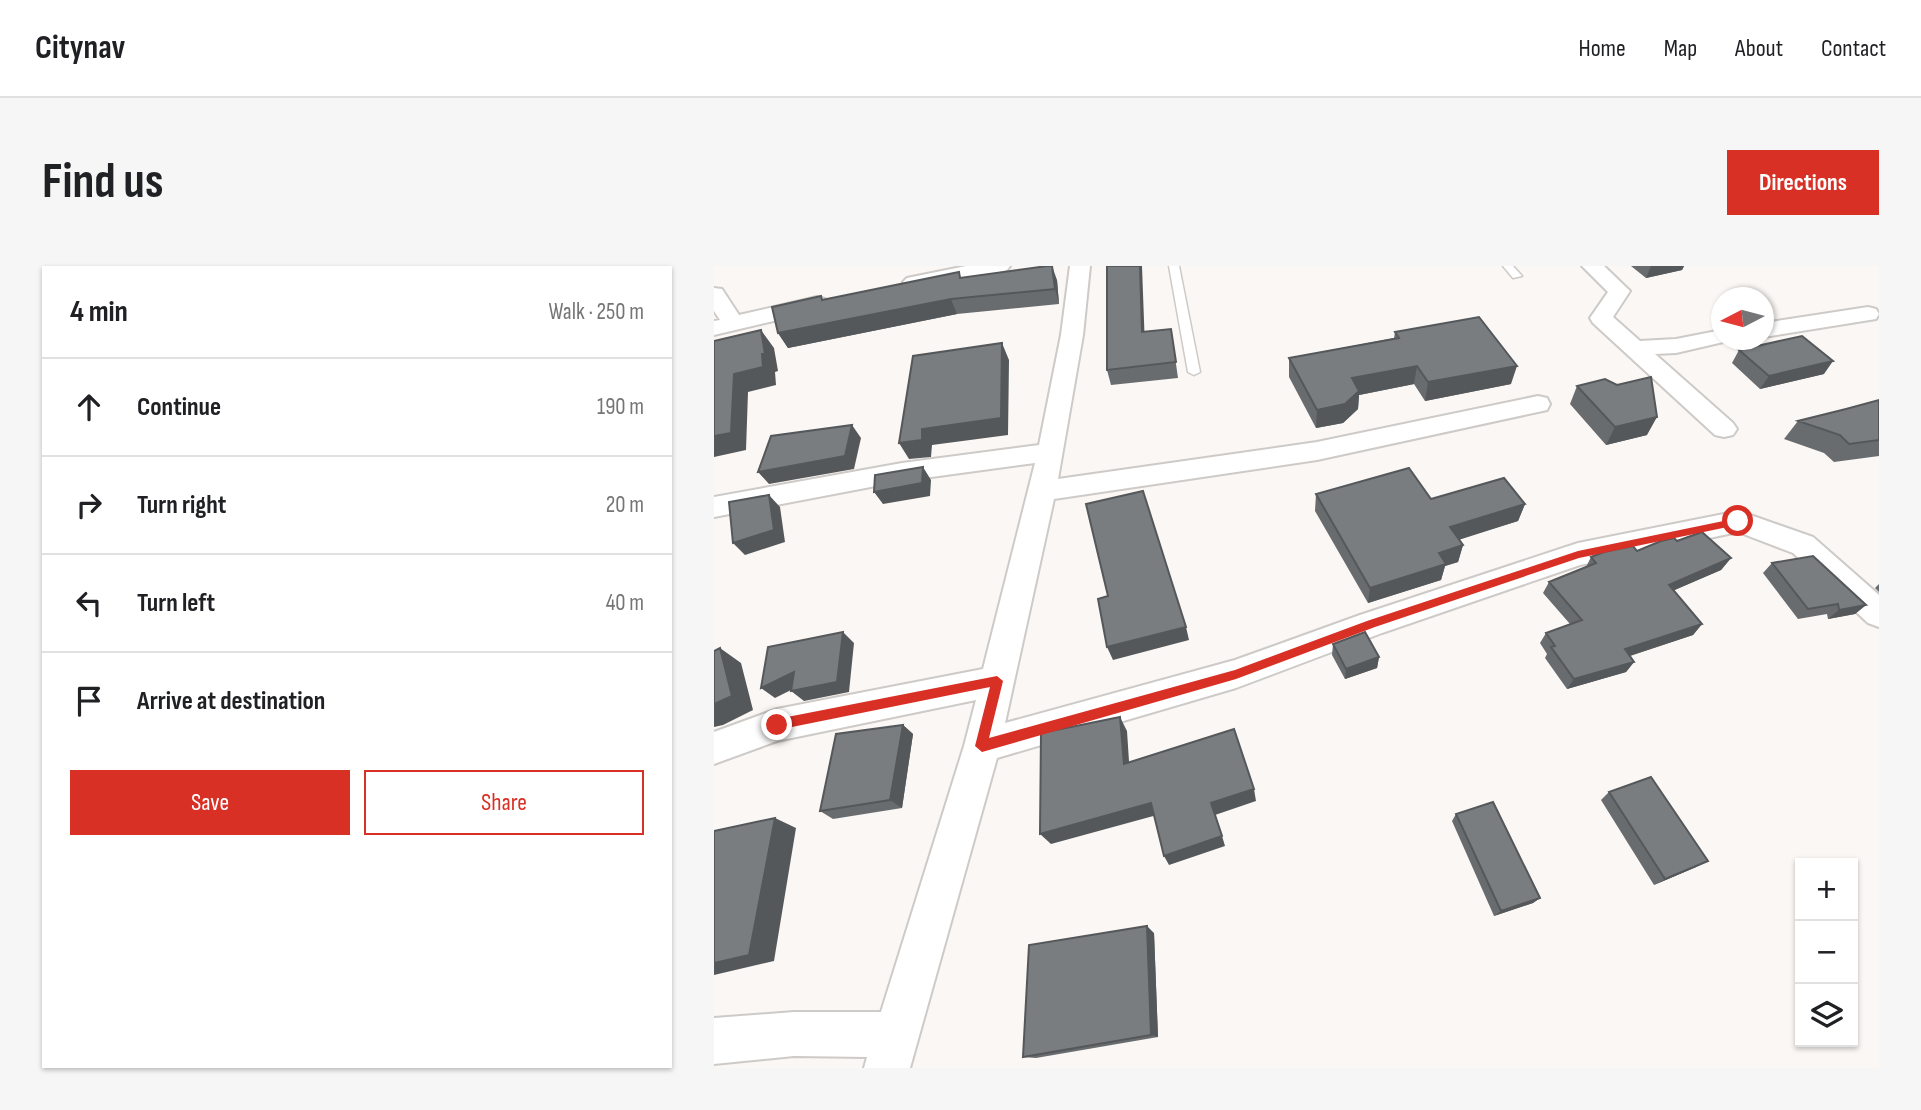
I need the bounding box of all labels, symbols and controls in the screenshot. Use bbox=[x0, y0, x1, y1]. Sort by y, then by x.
text: Citynav bbox=[35, 28, 125, 68]
text: Home bbox=[1578, 34, 1626, 63]
text: Map bbox=[1664, 34, 1697, 63]
text: About bbox=[1735, 34, 1783, 63]
text: Contact bbox=[1821, 34, 1886, 63]
button: Directions bbox=[1727, 150, 1879, 215]
text: Find us bbox=[42, 153, 164, 212]
north arrow bbox=[1711, 287, 1774, 350]
text: 4 min bbox=[70, 294, 128, 330]
text: Walk · 250 m bbox=[548, 298, 644, 326]
icon: ahead bbox=[70, 388, 108, 426]
text: Continue bbox=[137, 392, 221, 423]
text: 190 m bbox=[597, 393, 644, 421]
icon: right bbox=[70, 486, 108, 524]
text: Turn right bbox=[137, 490, 226, 521]
text: 20 m bbox=[606, 491, 644, 519]
route start bbox=[1722, 505, 1753, 536]
icon: left bbox=[70, 584, 108, 622]
text: Turn left bbox=[137, 588, 215, 619]
text: 40 m bbox=[606, 589, 644, 617]
icon: arrive bbox=[70, 682, 108, 720]
text: Arrive at destination bbox=[137, 686, 325, 717]
route end bbox=[761, 709, 792, 740]
button: Save bbox=[70, 770, 350, 835]
button: Share bbox=[364, 770, 644, 835]
map controls bbox=[1795, 858, 1858, 1047]
button: + bbox=[1795, 858, 1858, 921]
button: − bbox=[1795, 921, 1858, 984]
button: layers bbox=[1795, 984, 1858, 1047]

